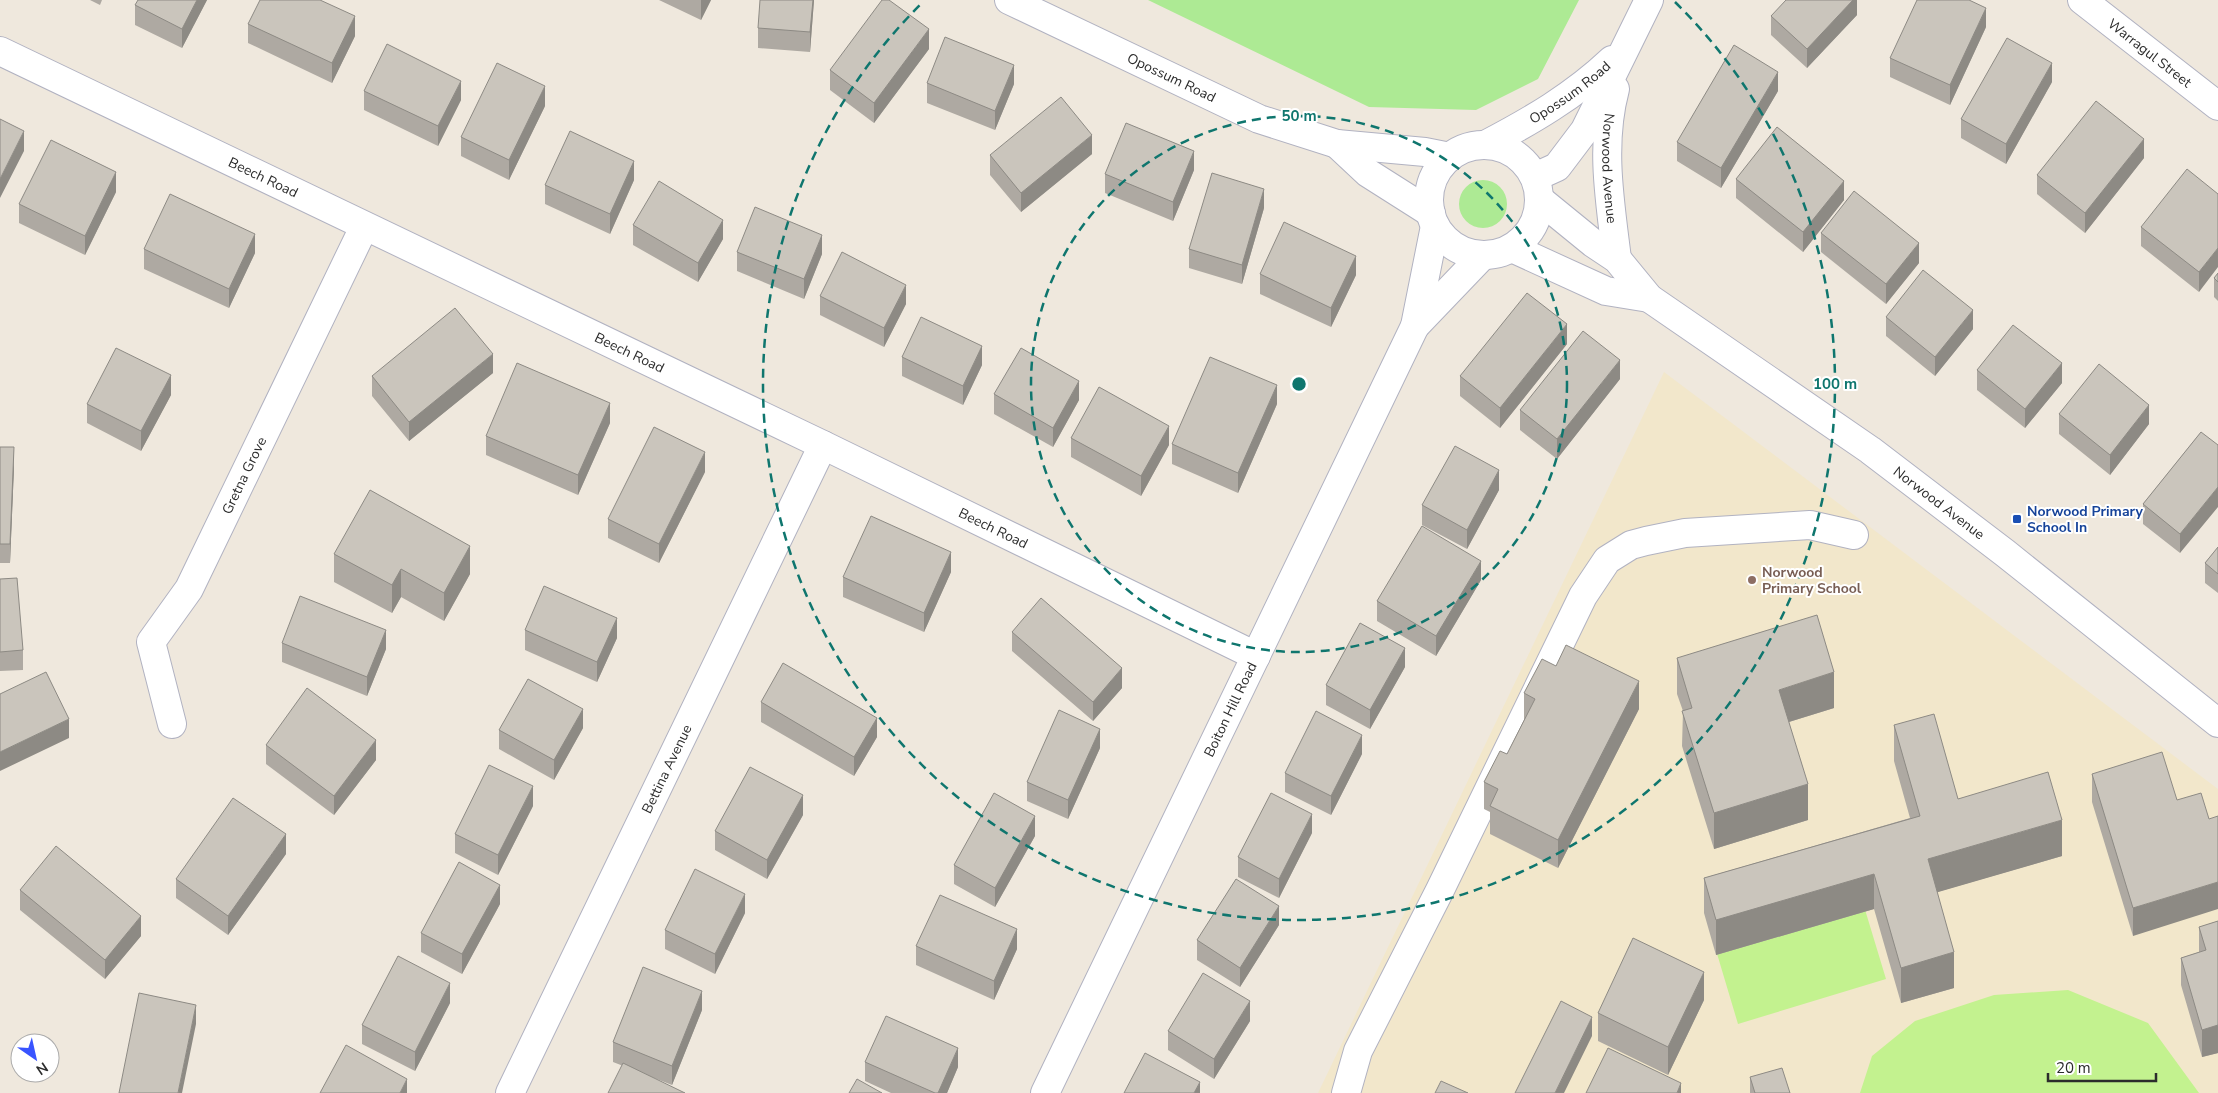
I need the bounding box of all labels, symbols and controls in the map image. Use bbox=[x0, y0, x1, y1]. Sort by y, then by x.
street label: Warragul Street bbox=[2104, 15, 2195, 92]
street label: Opossum Road bbox=[1124, 49, 1219, 107]
street label: Opossum Road bbox=[1526, 57, 1615, 129]
text: 50 m bbox=[1281, 106, 1317, 126]
street label: Norwood Avenue bbox=[1597, 112, 1621, 224]
street label: Beech Road bbox=[225, 153, 301, 202]
street label: Beech Road bbox=[591, 328, 667, 378]
text: 100 m bbox=[1813, 374, 1857, 394]
centre of rings bbox=[1290, 375, 1308, 393]
street label: Gretna Grove bbox=[218, 434, 271, 518]
street label: Norwood Avenue bbox=[1889, 462, 1988, 544]
place label: Norwood Primary School In bbox=[2027, 502, 2143, 537]
street label: Beech Road bbox=[955, 504, 1031, 553]
marker: Norwood Primary School In bbox=[2011, 513, 2023, 525]
place label: Norwood Primary School bbox=[1762, 563, 1862, 598]
marker: Norwood Primary School bbox=[1746, 574, 1758, 586]
street label: Boiton Hill Road bbox=[1200, 659, 1262, 760]
street label: Bettina Avenue bbox=[637, 721, 697, 817]
north arrow bbox=[10, 1033, 60, 1083]
scale bar bbox=[2048, 1050, 2156, 1082]
text: N bbox=[32, 1058, 52, 1079]
text: 20 m bbox=[2056, 1058, 2091, 1078]

